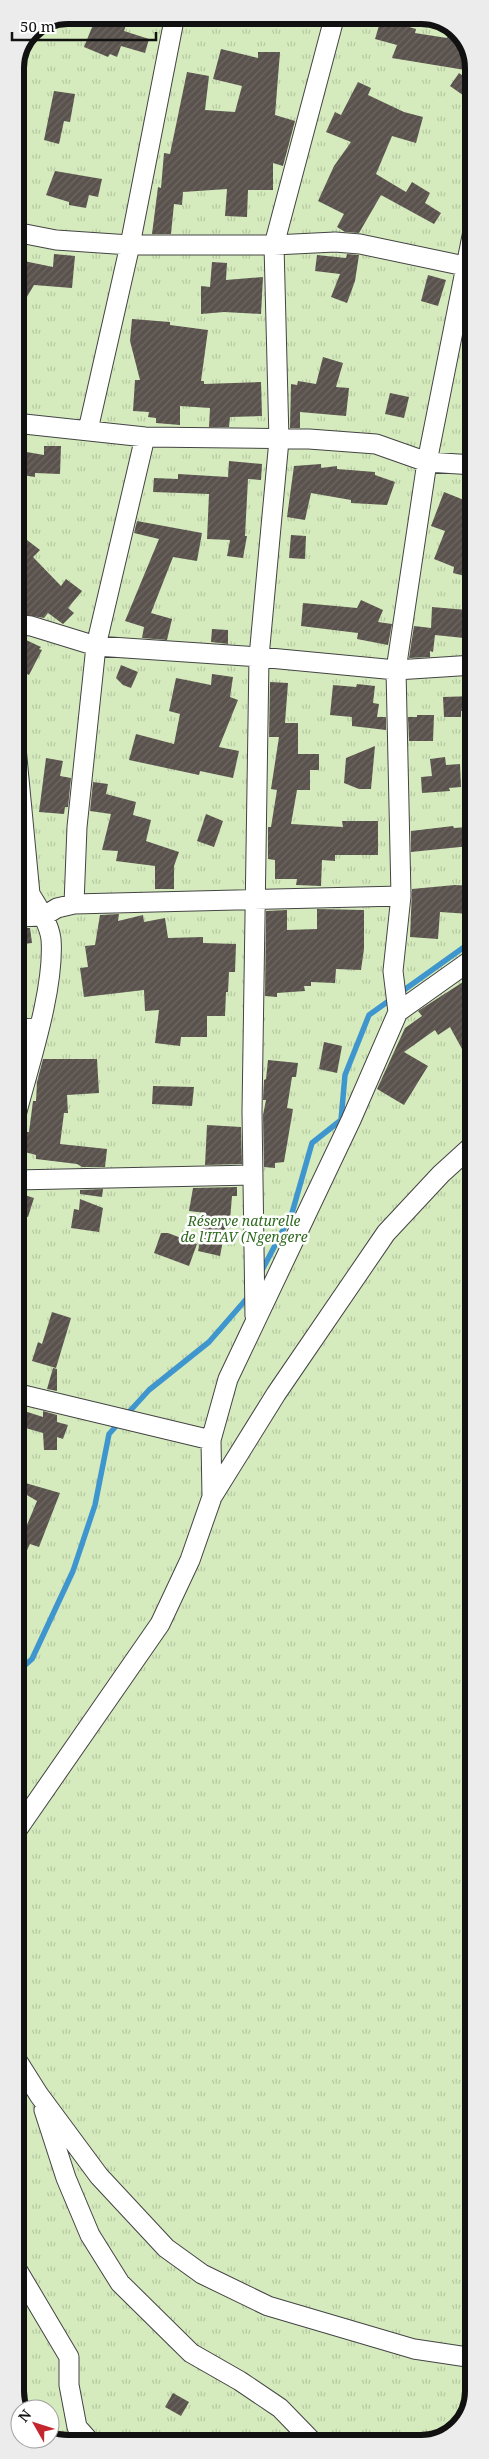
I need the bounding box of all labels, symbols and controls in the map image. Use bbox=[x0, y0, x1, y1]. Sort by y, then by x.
scale bar bbox=[12, 10, 156, 42]
text: 50 m bbox=[20, 16, 55, 36]
park label: Réserve naturelle de l'ITAV (Ngengere bbox=[180, 1211, 308, 1246]
north arrow bbox=[10, 2399, 60, 2449]
text: N bbox=[14, 2405, 35, 2426]

